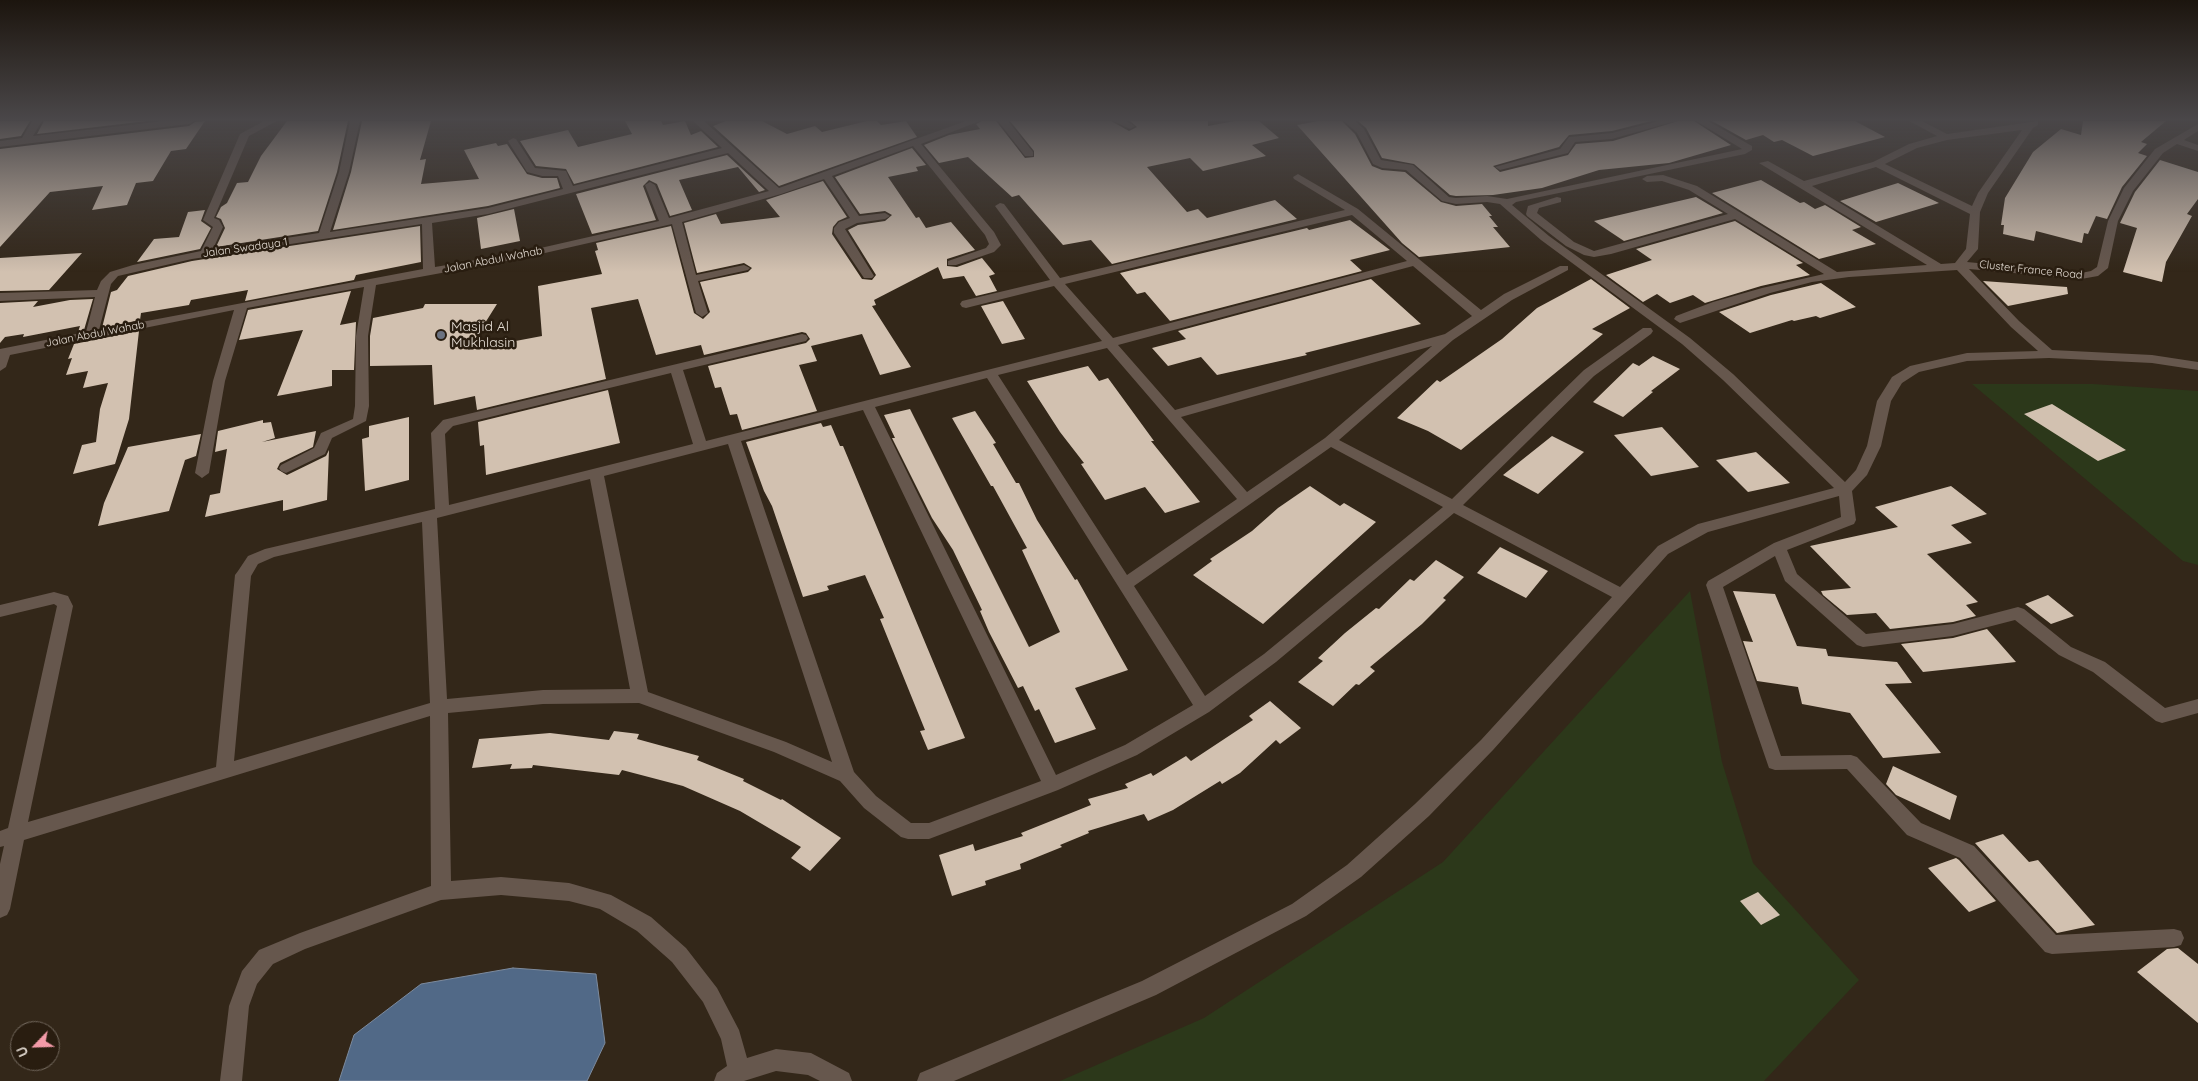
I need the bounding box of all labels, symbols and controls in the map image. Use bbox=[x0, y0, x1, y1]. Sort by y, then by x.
street label: Jalan Swadaya 1 bbox=[202, 235, 288, 261]
street label: Jalan Abdul Wahab bbox=[442, 244, 544, 276]
street label: Cluster France Road bbox=[1979, 258, 2083, 282]
street label: Jalan Abdul Wahab bbox=[44, 318, 146, 350]
place label: Masjid Al Mukhlasin bbox=[451, 319, 515, 352]
marker: Masjid Al Mukhlasin bbox=[435, 329, 447, 341]
north arrow bbox=[10, 1021, 60, 1071]
text: U bbox=[12, 1044, 32, 1060]

